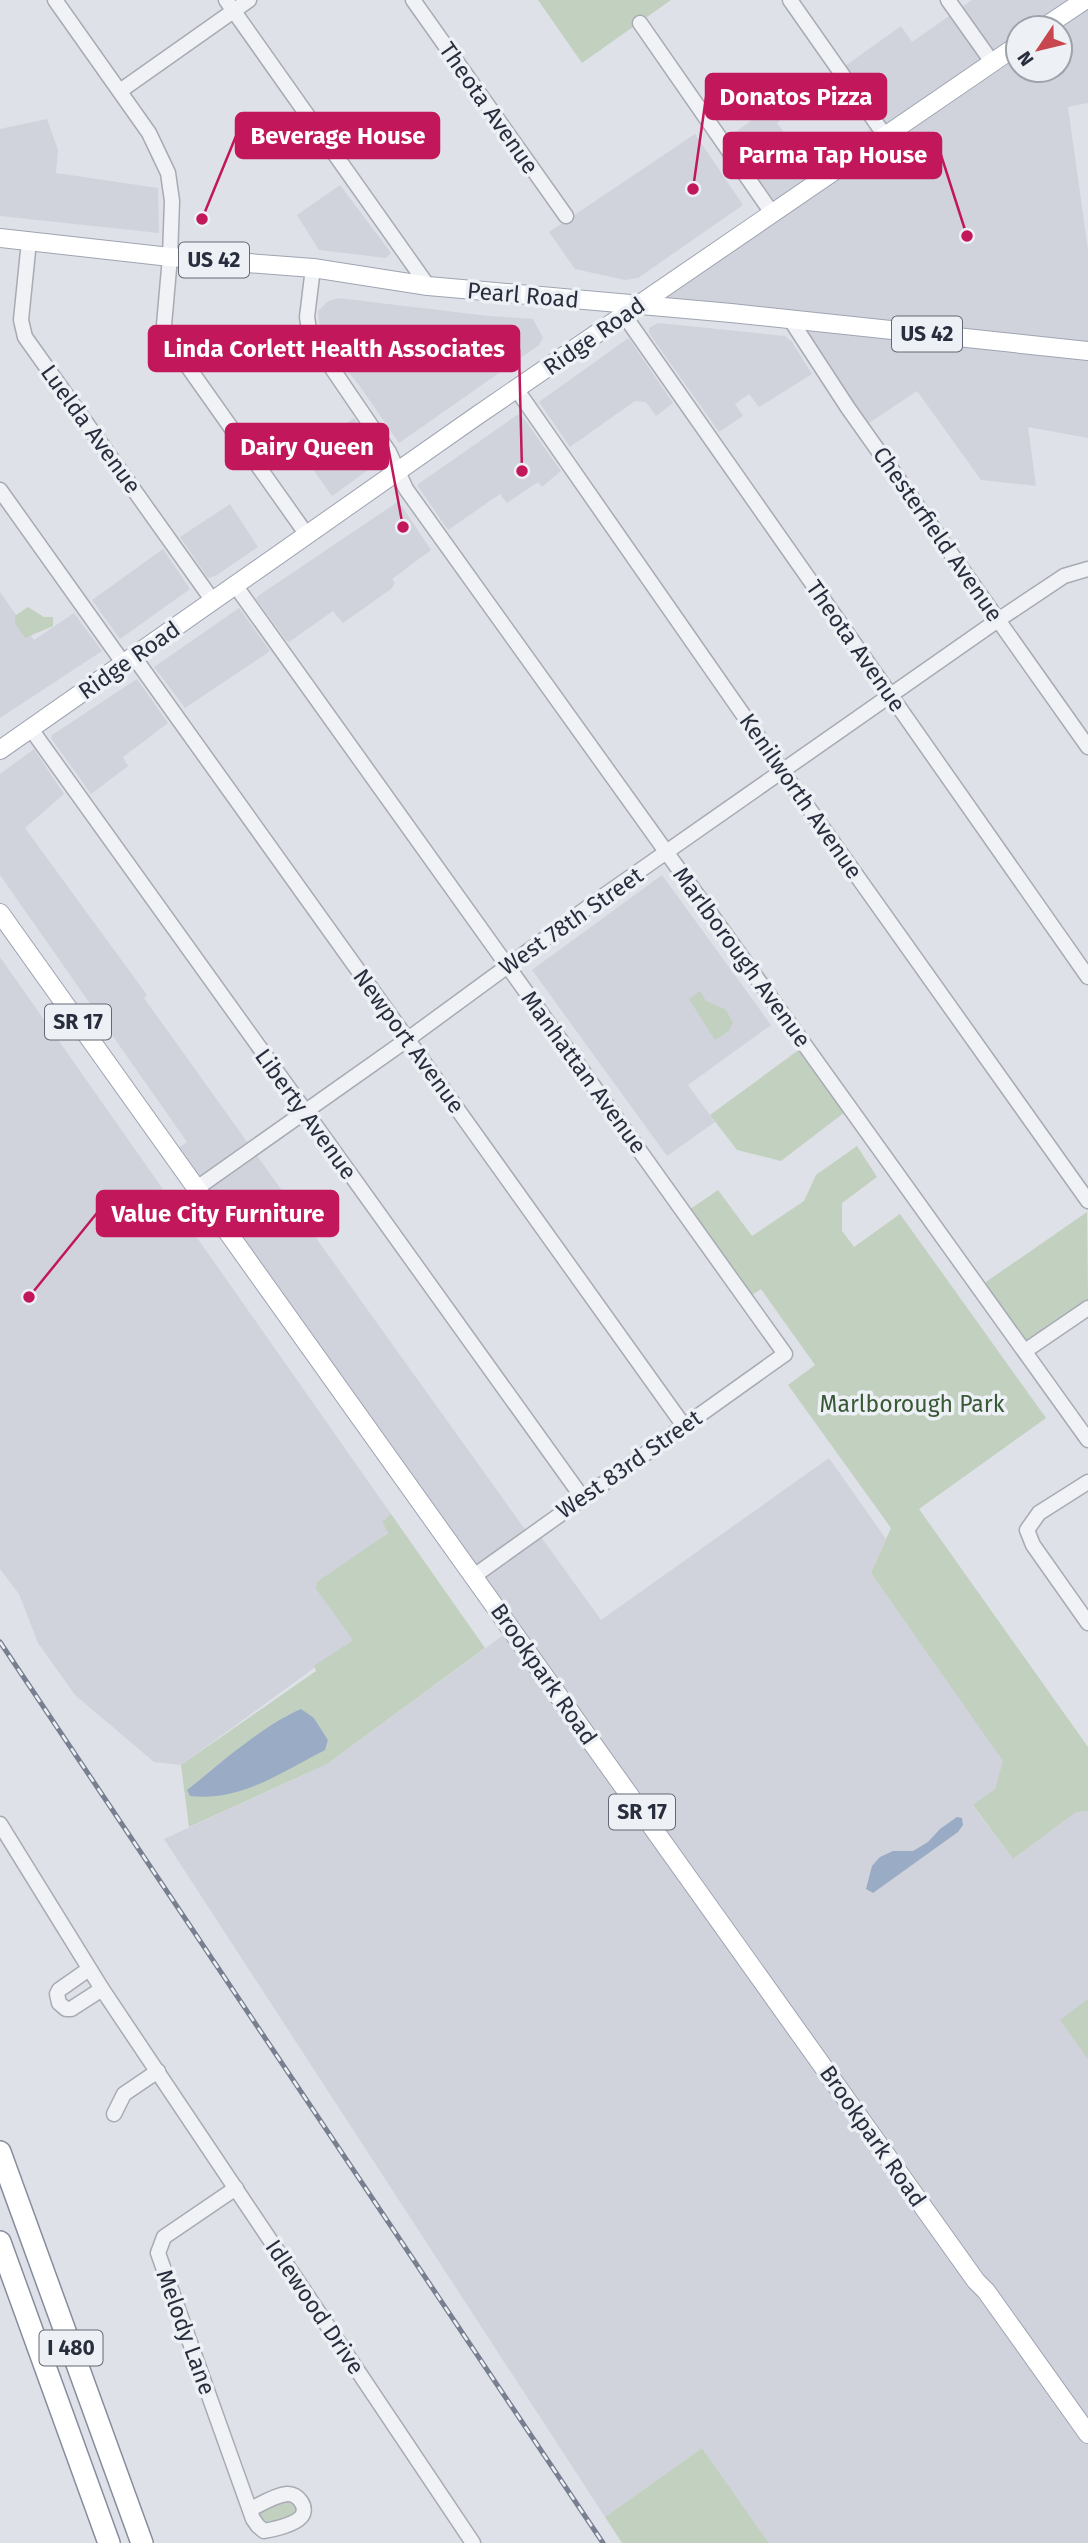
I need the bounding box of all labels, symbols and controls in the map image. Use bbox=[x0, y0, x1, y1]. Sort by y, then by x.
north arrow bbox=[1004, 14, 1074, 84]
street label: Theota Avenue bbox=[433, 37, 545, 179]
text: N bbox=[1012, 47, 1039, 70]
callout: Donatos Pizza bbox=[706, 74, 886, 119]
text: Donatos Pizza bbox=[720, 83, 872, 111]
callout: Beverage House bbox=[236, 113, 439, 158]
text: Beverage House bbox=[250, 122, 426, 150]
callout: Parma Tap House bbox=[724, 133, 941, 178]
text: Parma Tap House bbox=[739, 141, 927, 169]
road number: US 42 bbox=[179, 243, 249, 278]
street label: Pearl Road bbox=[466, 276, 580, 314]
street label: Ridge Road bbox=[538, 291, 650, 381]
road number: US 42 bbox=[892, 316, 962, 352]
callout: Linda Corlett Health Associates bbox=[149, 326, 519, 371]
text: Linda Corlett Health Associates bbox=[163, 335, 505, 363]
street label: Luelda Avenue bbox=[35, 359, 147, 499]
callout: Dairy Queen bbox=[226, 424, 388, 469]
text: Dairy Queen bbox=[240, 433, 374, 461]
street label: Chesterfield Avenue bbox=[867, 441, 1009, 627]
street label: Theota Avenue bbox=[800, 575, 912, 717]
street label: Ridge Road bbox=[73, 615, 185, 705]
street label: Kenilworth Avenue bbox=[733, 708, 869, 884]
street label: West 78th Street bbox=[494, 861, 649, 981]
street label: Marlborough Avenue bbox=[667, 861, 817, 1053]
street label: Newport Avenue bbox=[347, 963, 471, 1119]
street label: Manhattan Avenue bbox=[515, 985, 653, 1159]
road number: SR 17 bbox=[45, 1004, 111, 1040]
street label: Liberty Avenue bbox=[249, 1043, 363, 1185]
callout: Value City Furniture bbox=[97, 1191, 338, 1236]
text: Value City Furniture bbox=[110, 1200, 325, 1228]
park label: Marlborough Park bbox=[820, 1390, 1005, 1418]
street label: West 83rd Street bbox=[551, 1403, 708, 1525]
street label: Brookpark Road bbox=[485, 1598, 603, 1750]
road number: SR 17 bbox=[609, 1794, 675, 1829]
street label: Brookpark Road bbox=[814, 2060, 932, 2212]
street label: Idlewood Drive bbox=[260, 2234, 370, 2380]
street label: Melody Lane bbox=[150, 2265, 222, 2399]
road number: I 480 bbox=[40, 2330, 102, 2366]

